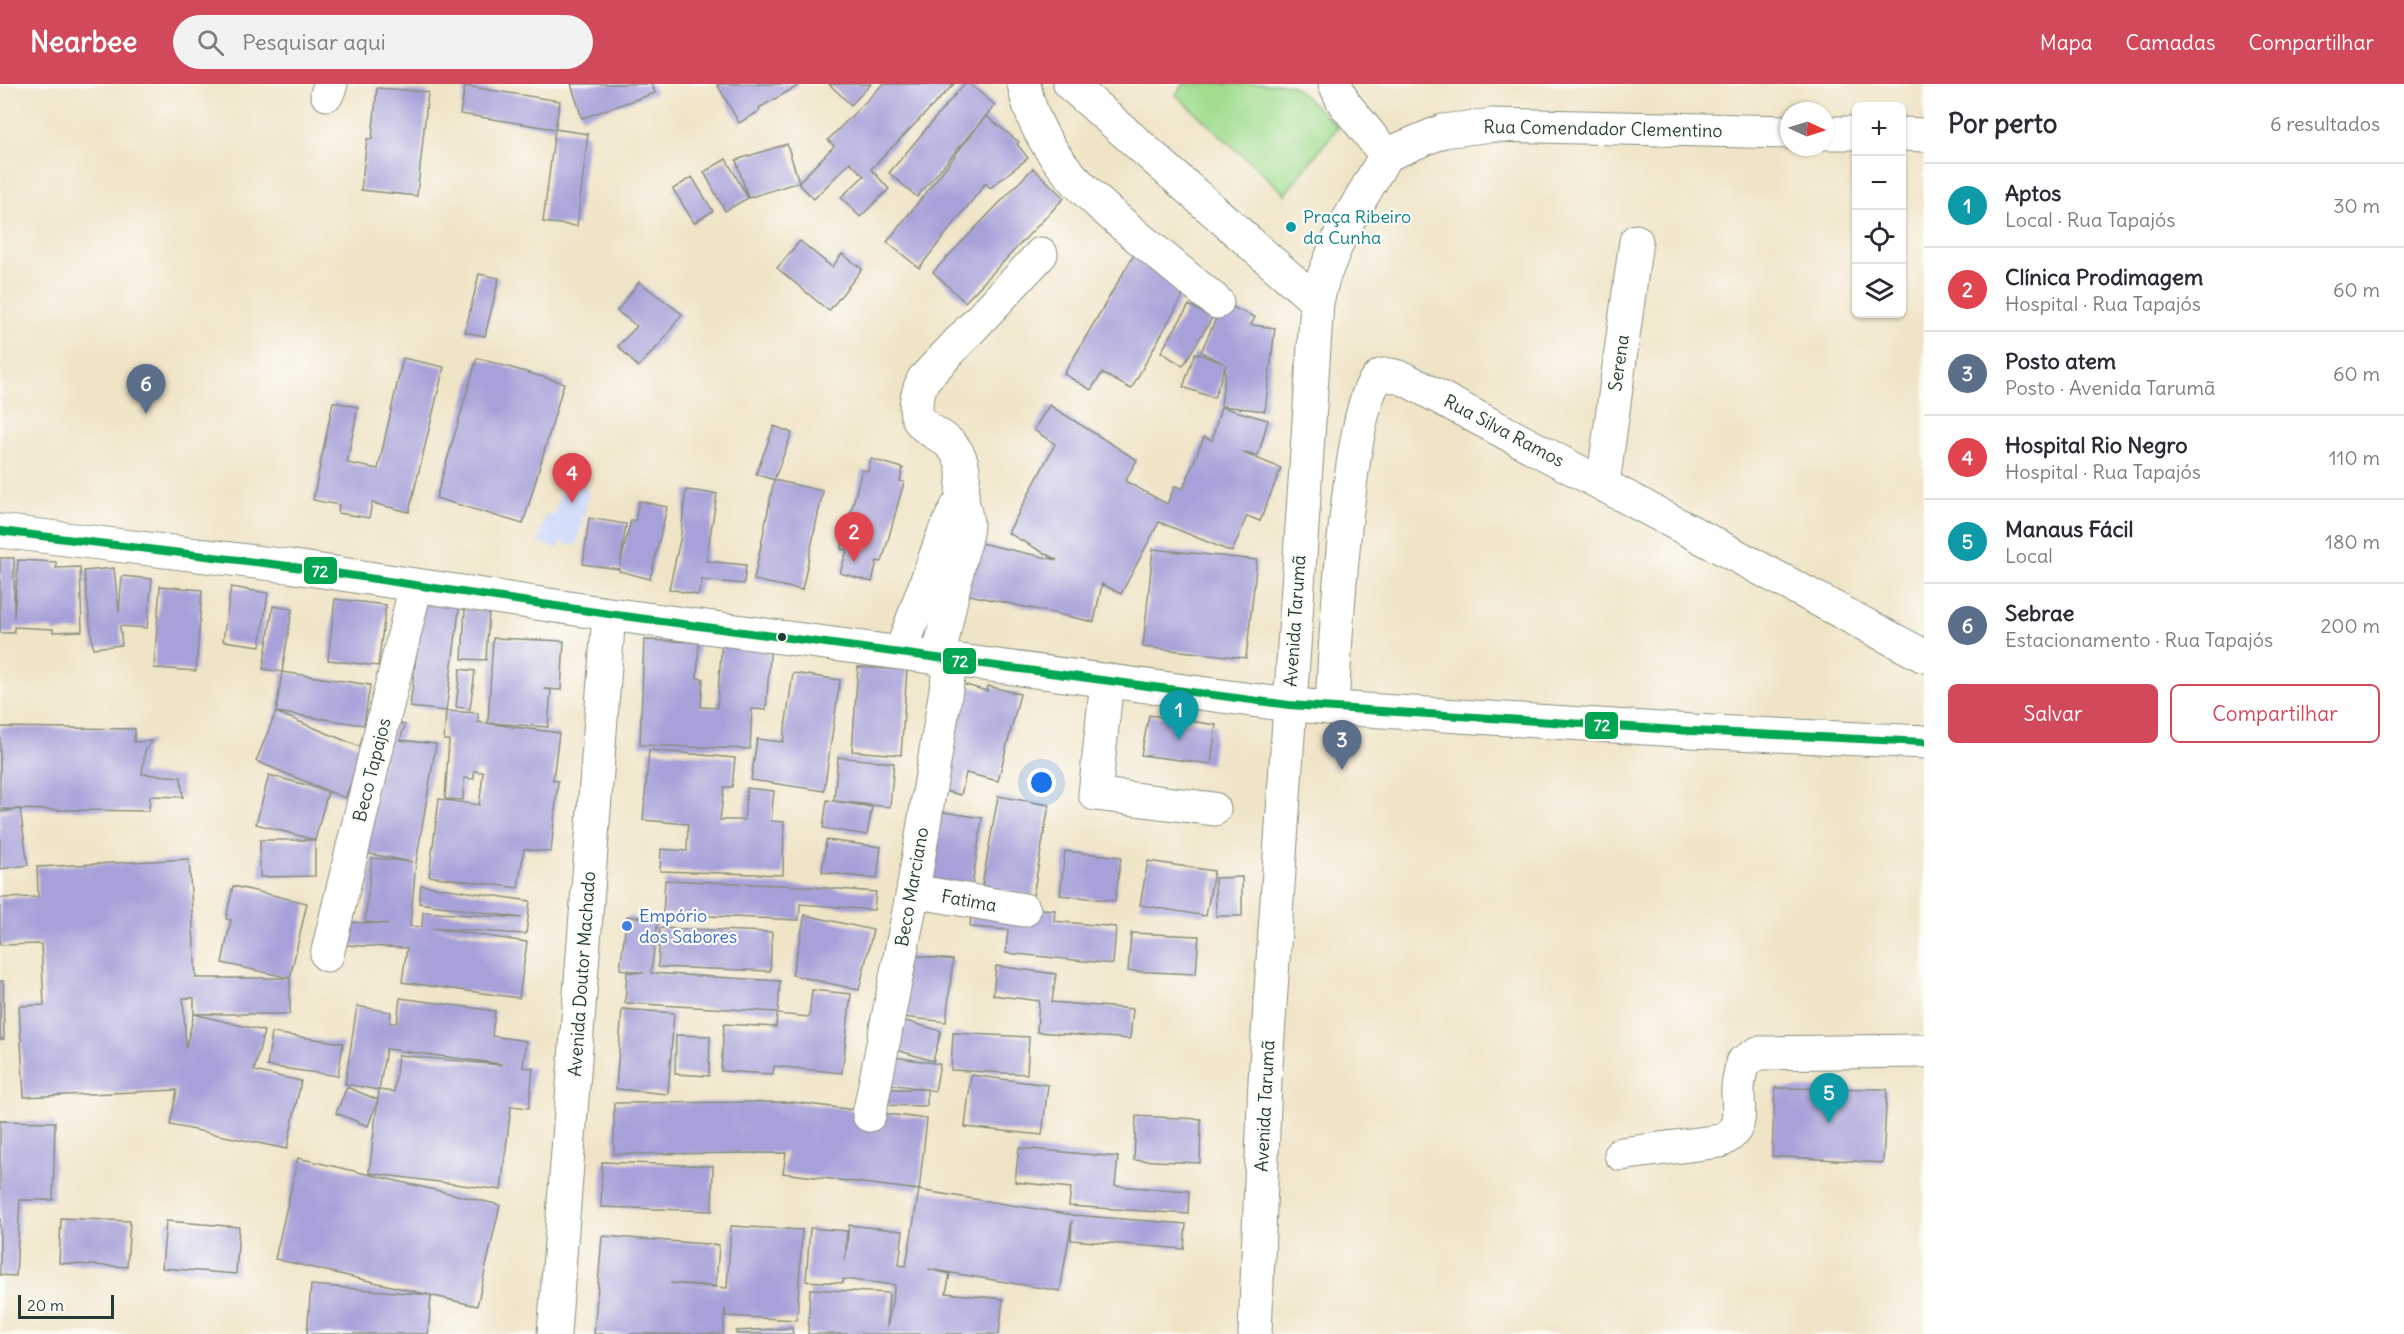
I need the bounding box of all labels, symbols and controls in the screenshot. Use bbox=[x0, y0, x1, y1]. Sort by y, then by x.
search box bbox=[173, 15, 593, 69]
text: Nearbee bbox=[30, 24, 137, 60]
icon: search bbox=[194, 26, 227, 59]
text: Pesquisar aqui bbox=[242, 28, 386, 56]
text: Mapa bbox=[2040, 29, 2093, 56]
text: Camadas bbox=[2126, 29, 2215, 56]
text: Compartilhar bbox=[2248, 29, 2374, 56]
north arrow bbox=[1780, 102, 1834, 156]
map controls bbox=[1852, 102, 1906, 318]
button: + bbox=[1852, 102, 1906, 156]
text: Por perto bbox=[1948, 107, 2057, 140]
text: 6 resultados bbox=[2270, 111, 2380, 136]
street label: Rua Comendador Clementino bbox=[1483, 115, 1723, 142]
button: − bbox=[1852, 156, 1906, 210]
text: Aptos bbox=[2005, 179, 2061, 207]
text: 1 bbox=[1964, 193, 1971, 218]
text: 30 m bbox=[2333, 193, 2380, 218]
place label: Praça Ribeiro da Cunha bbox=[1303, 205, 1411, 249]
text: Local · Rua Tapajós bbox=[2005, 207, 2175, 232]
button: locate bbox=[1852, 210, 1906, 264]
marker: Praça Ribeiro da Cunha bbox=[1284, 220, 1298, 234]
text: Clínica Prodimagem bbox=[2005, 263, 2203, 291]
button: layers bbox=[1852, 264, 1906, 318]
text: 2 bbox=[1962, 277, 1973, 302]
text: 60 m bbox=[2333, 277, 2380, 302]
text: Hospital · Rua Tapajós bbox=[2005, 291, 2201, 316]
street label: Serena bbox=[1603, 333, 1634, 393]
text: Posto atem bbox=[2005, 347, 2116, 375]
text: 3 bbox=[1962, 361, 1973, 386]
text: 60 m bbox=[2333, 361, 2380, 386]
pin: 6 bbox=[126, 364, 166, 414]
text: Posto · Avenida Tarumã bbox=[2005, 375, 2215, 400]
street label: Rua Silva Ramos bbox=[1440, 389, 1569, 472]
text: Hospital Rio Negro bbox=[2005, 431, 2188, 459]
text: 4 bbox=[1962, 445, 1973, 470]
text: 110 m bbox=[2329, 445, 2380, 470]
pin: 4 bbox=[552, 454, 592, 503]
text: Hospital · Rua Tapajós bbox=[2005, 459, 2201, 484]
pin: 2 bbox=[834, 512, 874, 562]
text: Manaus Fácil bbox=[2005, 515, 2133, 543]
text: 5 bbox=[1962, 529, 1973, 554]
text: 180 m bbox=[2325, 529, 2380, 554]
text: Local bbox=[2005, 543, 2053, 568]
street label: Avenida Tarumã bbox=[1278, 554, 1311, 688]
line badge: 72 bbox=[303, 556, 338, 585]
text: 72 bbox=[312, 561, 329, 581]
text: Sebrae bbox=[2005, 599, 2074, 627]
text: 6 bbox=[1962, 613, 1973, 638]
text: 200 m bbox=[2320, 613, 2380, 638]
text: Estacionamento · Rua Tapajós bbox=[2005, 627, 2273, 652]
unlabelled marker bbox=[776, 631, 788, 643]
line badge: 72 bbox=[942, 647, 977, 675]
text: 72 bbox=[952, 651, 969, 671]
button: Salvar bbox=[1948, 684, 2158, 743]
button: Compartilhar bbox=[2170, 684, 2380, 743]
pin: 1 bbox=[1160, 690, 1198, 740]
line badge: 72 bbox=[1584, 711, 1619, 740]
text: 72 bbox=[1594, 715, 1611, 735]
street label: Beco Tapajos bbox=[348, 716, 396, 824]
pin: 3 bbox=[1322, 720, 1362, 770]
your location bbox=[1027, 768, 1056, 797]
street label: Beco Marciano bbox=[890, 825, 933, 948]
street label: Avenida Doutor Machado bbox=[563, 871, 600, 1077]
street label: Fatima bbox=[940, 884, 999, 917]
place label: Empório dos Sabores bbox=[639, 904, 737, 948]
marker: Empório dos Sabores bbox=[620, 919, 634, 933]
street label: Avenida Tarumã bbox=[1250, 1040, 1279, 1172]
pin: 5 bbox=[1810, 1074, 1848, 1123]
scale bar bbox=[18, 1292, 114, 1320]
text: 20 m bbox=[27, 1295, 64, 1315]

